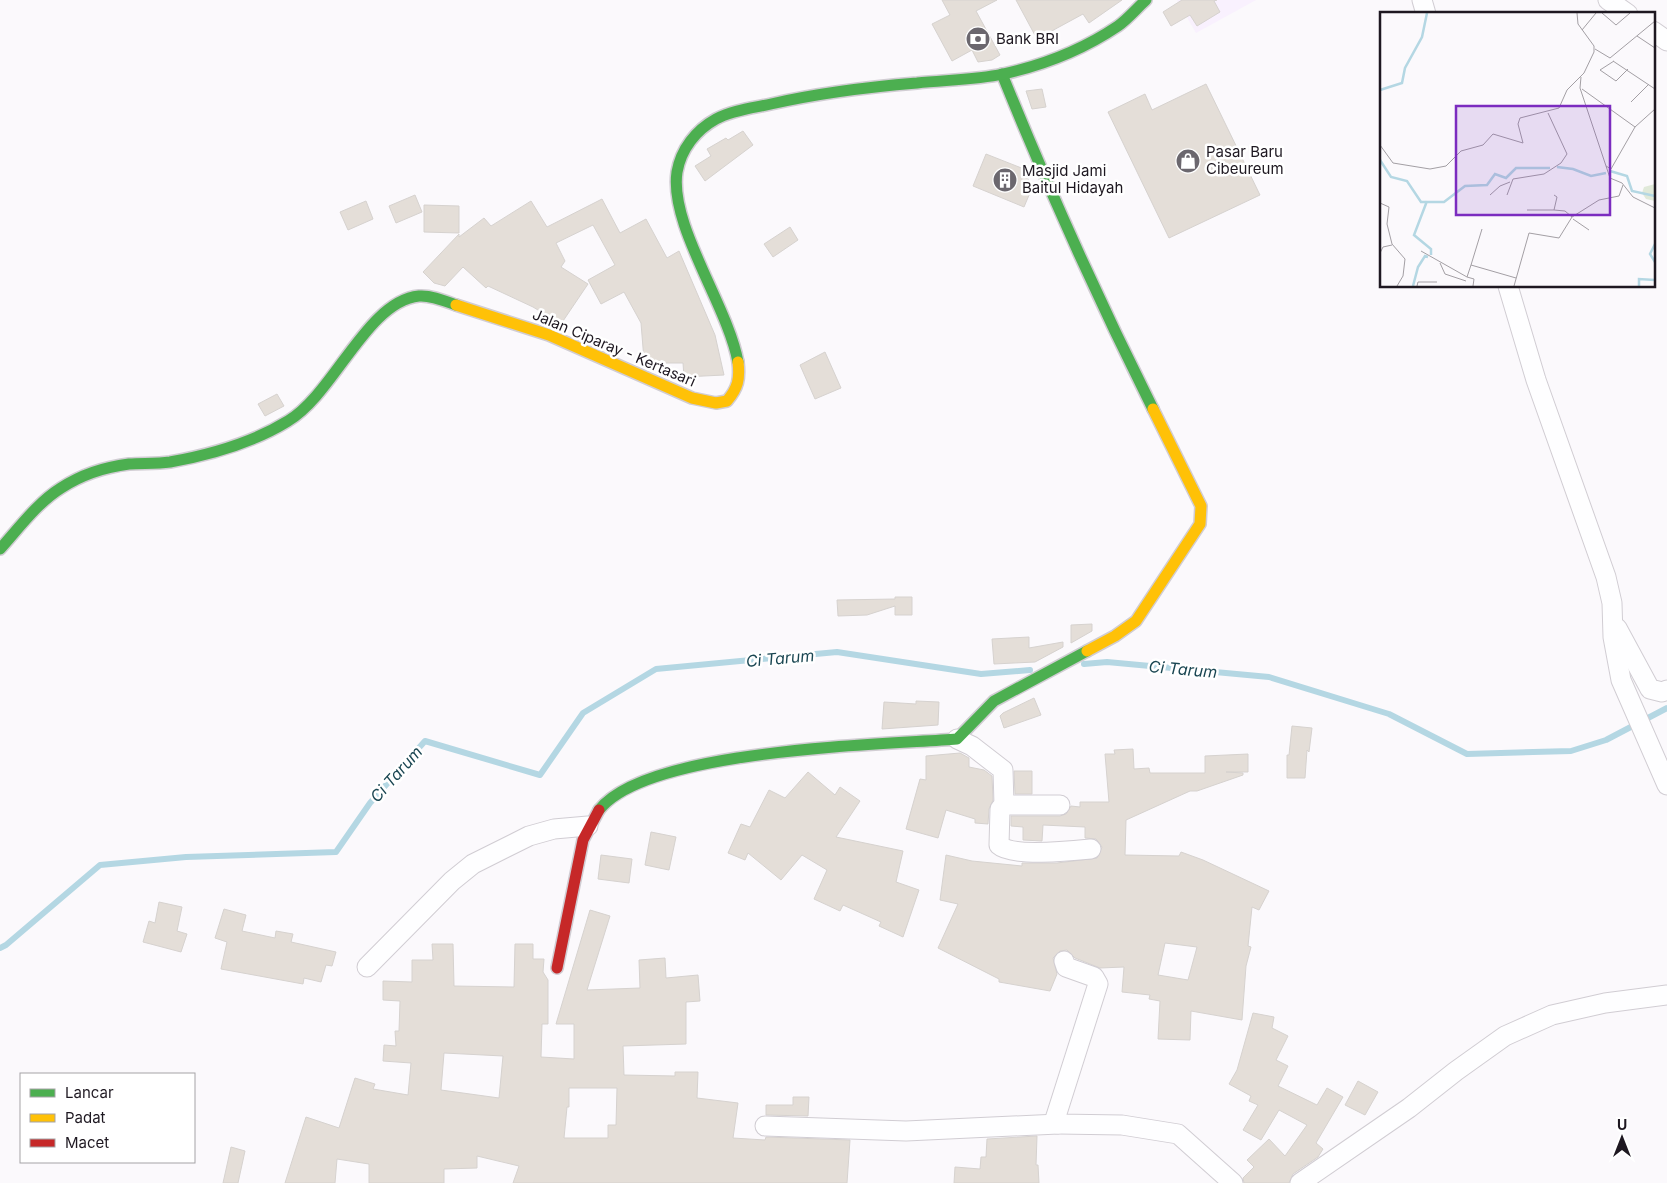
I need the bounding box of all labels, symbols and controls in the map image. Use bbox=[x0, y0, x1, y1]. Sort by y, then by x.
inset map bbox=[1380, 12, 1654, 288]
bank icon: Bank BRI bbox=[965, 26, 991, 52]
place label: Bank BRI bbox=[996, 29, 1059, 48]
place label: Pasar Baru Cibeureum bbox=[1206, 142, 1284, 178]
shop icon: Pasar Baru Cibeureum bbox=[1175, 148, 1201, 174]
place label: Masjid Jami Baitul Hidayah bbox=[1022, 161, 1123, 197]
building icon: Masjid Jami Baitul Hidayah bbox=[992, 167, 1018, 193]
street label: Jalan Ciparay - Kertasari bbox=[530, 305, 699, 391]
water label: Ci Tarum bbox=[745, 645, 815, 671]
water label: Ci Tarum bbox=[1148, 656, 1218, 682]
water label: Ci Tarum bbox=[366, 742, 426, 806]
legend bbox=[20, 1073, 195, 1163]
text: Lancar bbox=[65, 1083, 114, 1102]
text: Padat bbox=[65, 1108, 106, 1127]
north arrow bbox=[1597, 1113, 1647, 1163]
text: U bbox=[1617, 1116, 1627, 1133]
text: Macet bbox=[65, 1133, 109, 1152]

